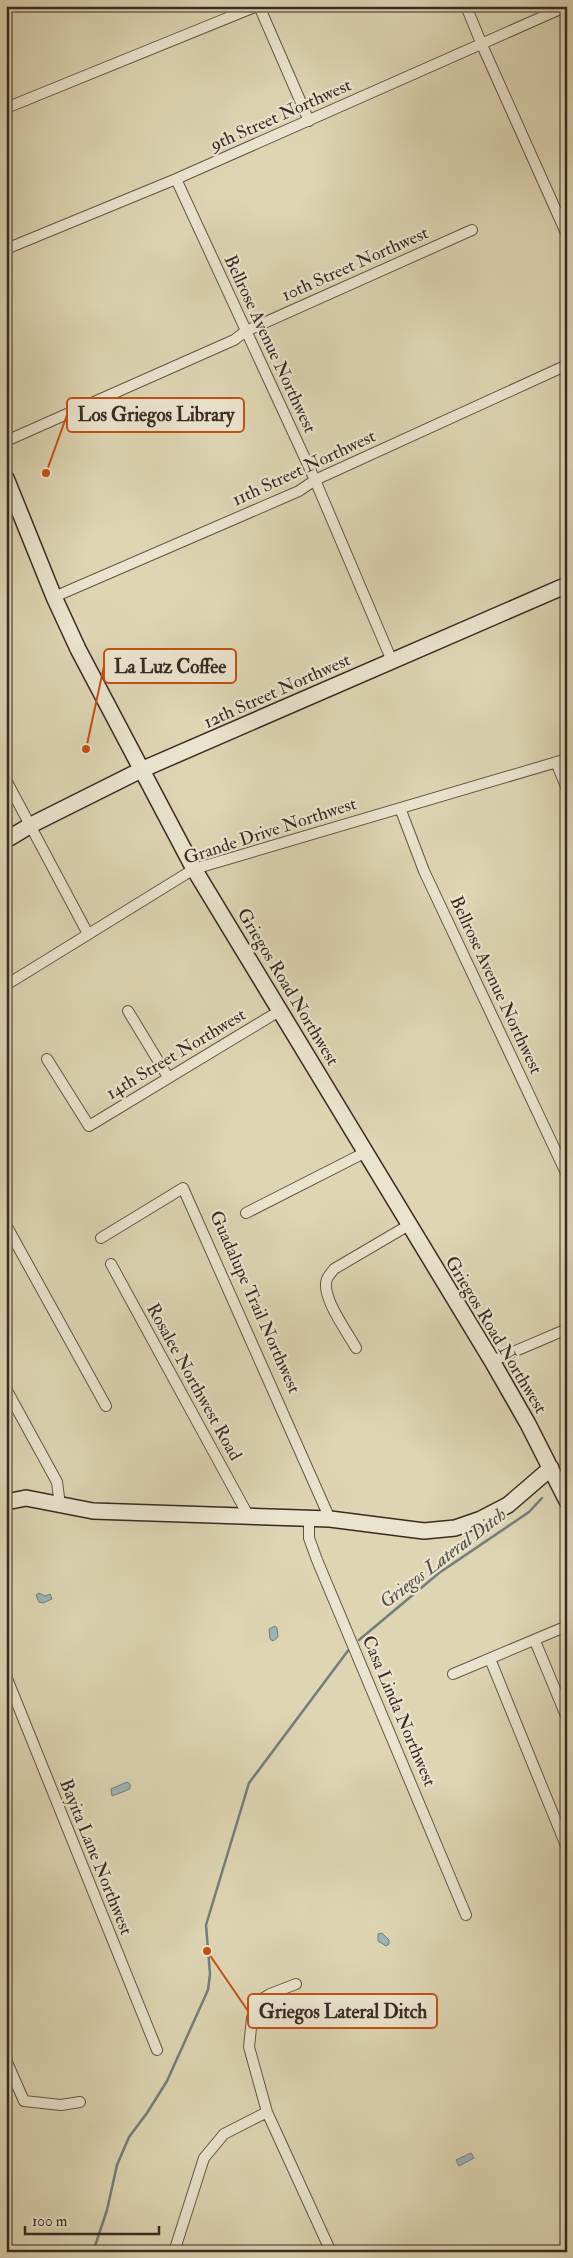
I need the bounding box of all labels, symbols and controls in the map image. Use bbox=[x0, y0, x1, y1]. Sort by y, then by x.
street label: 9th Street Northwest bbox=[205, 73, 355, 157]
street label: 10th Street Northwest bbox=[278, 221, 432, 307]
street label: Bellrose Avenue Northwest bbox=[219, 251, 321, 437]
callout: Los Griegos Library bbox=[67, 398, 244, 432]
text: Los Griegos Library bbox=[78, 403, 235, 428]
street label: 11th Street Northwest bbox=[229, 425, 380, 511]
street label: 12th Street Northwest bbox=[200, 648, 354, 734]
callout: La Luz Coffee bbox=[104, 649, 236, 683]
text: La Luz Coffee bbox=[114, 655, 226, 679]
street label: Grande Drive Northwest bbox=[181, 792, 359, 870]
street label: Bellrose Avenue Northwest bbox=[445, 892, 547, 1078]
street label: Griegos Road Northwest bbox=[232, 904, 344, 1070]
street label: 14th Street Northwest bbox=[102, 1003, 250, 1105]
street label: Guadalupe Trail Northwest bbox=[204, 1207, 306, 1397]
street label: Griegos Road Northwest bbox=[440, 1252, 552, 1418]
street label: Rosalee Northwest Road bbox=[141, 1299, 247, 1465]
water label: Griegos Lateral Ditch bbox=[375, 1502, 511, 1614]
street label: Casa Linda Northwest bbox=[357, 1632, 441, 1790]
street label: Bayita Lane Northwest bbox=[54, 1776, 138, 1939]
callout: Griegos Lateral Ditch bbox=[248, 1994, 437, 2028]
text: Griegos Lateral Ditch bbox=[259, 2000, 427, 2025]
scale bar bbox=[25, 2203, 159, 2235]
text: 100 m bbox=[32, 2212, 68, 2231]

